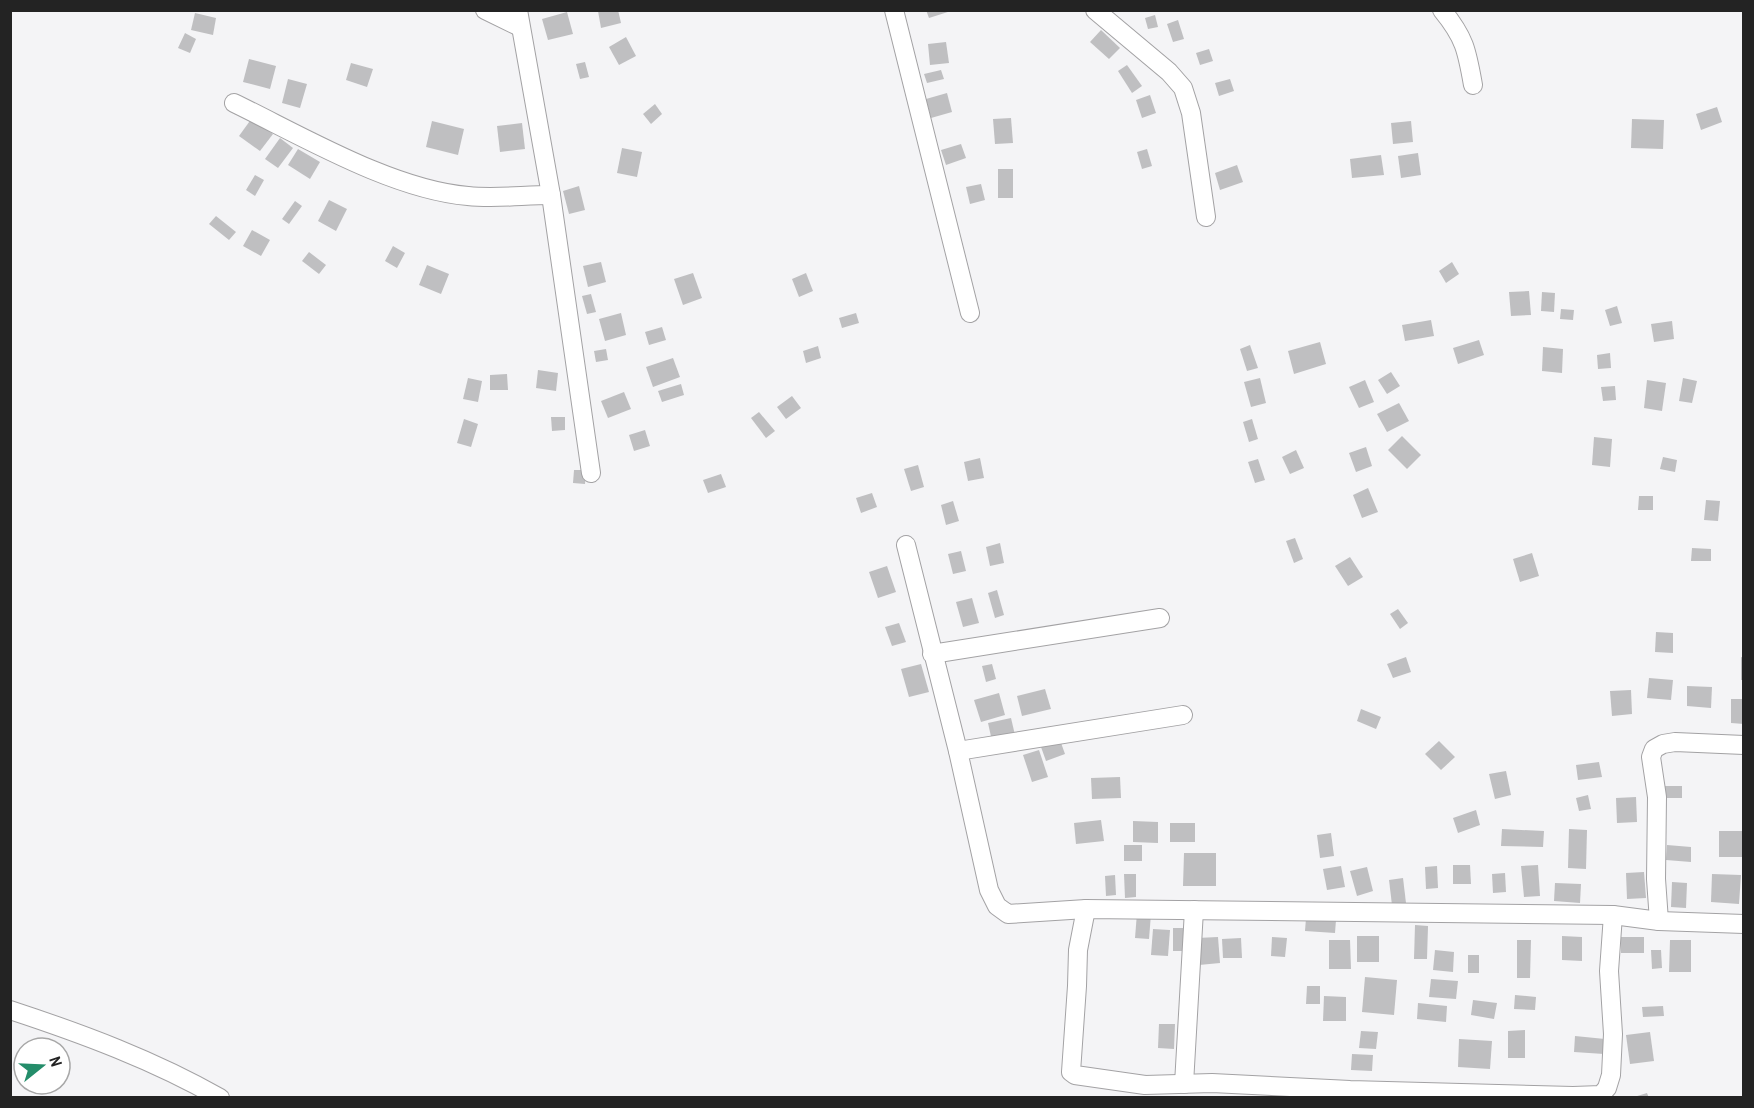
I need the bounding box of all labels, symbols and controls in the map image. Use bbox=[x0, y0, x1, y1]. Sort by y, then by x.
north arrow bbox=[12, 1036, 72, 1096]
text: N bbox=[44, 1053, 68, 1069]

